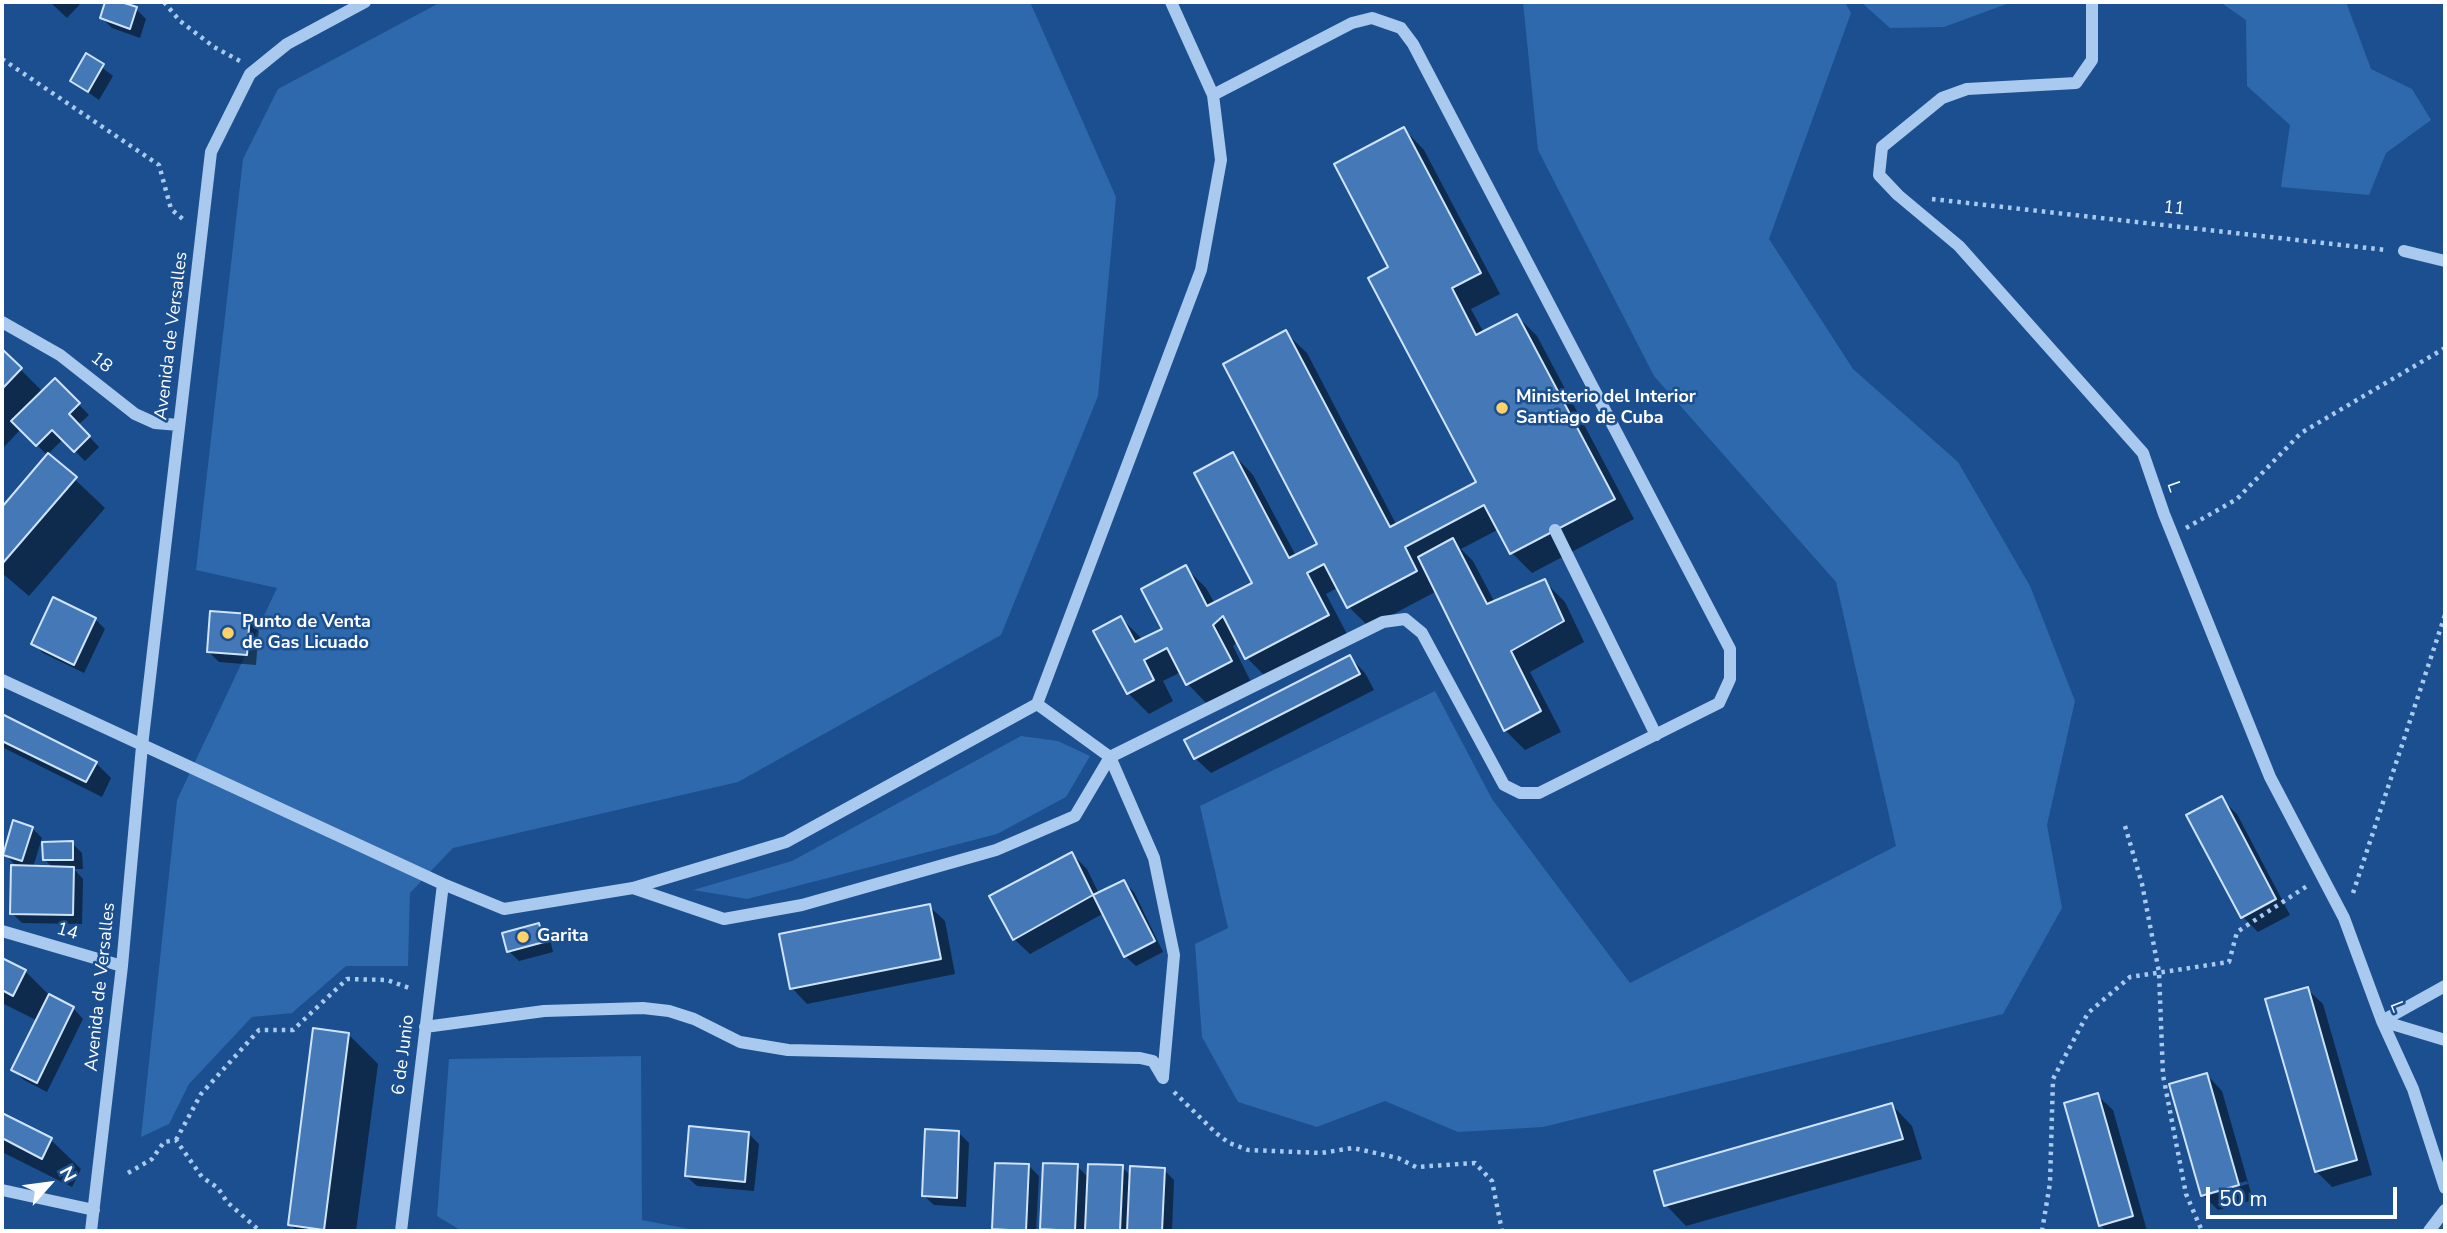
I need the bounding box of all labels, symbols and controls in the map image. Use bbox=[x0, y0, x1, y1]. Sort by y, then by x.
street label: 11 bbox=[2162, 197, 2186, 221]
street label: Avenida de Versalles bbox=[151, 251, 193, 421]
street label: 18 bbox=[86, 348, 116, 378]
place label: Ministerio del Interior Santiago de Cuba bbox=[1516, 387, 1696, 430]
marker: Ministerio del Interior Santiago de Cuba bbox=[1494, 400, 1510, 416]
street label: L bbox=[2161, 479, 2185, 495]
place label: Punto de Venta de Gas Licuado bbox=[242, 612, 371, 654]
marker: Punto de Venta de Gas Licuado bbox=[220, 625, 236, 641]
street label: Avenida de Versalles bbox=[81, 902, 121, 1072]
street label: 14 bbox=[54, 919, 80, 945]
place label: Garita bbox=[537, 926, 588, 948]
marker: Garita bbox=[515, 929, 531, 945]
street label: L bbox=[2384, 999, 2408, 1015]
street label: 6 de Junio bbox=[388, 1014, 420, 1096]
north arrow bbox=[14, 1149, 84, 1219]
text: N bbox=[53, 1162, 82, 1187]
scale bar bbox=[2209, 1174, 2400, 1218]
text: 50 m bbox=[2219, 1185, 2268, 1213]

